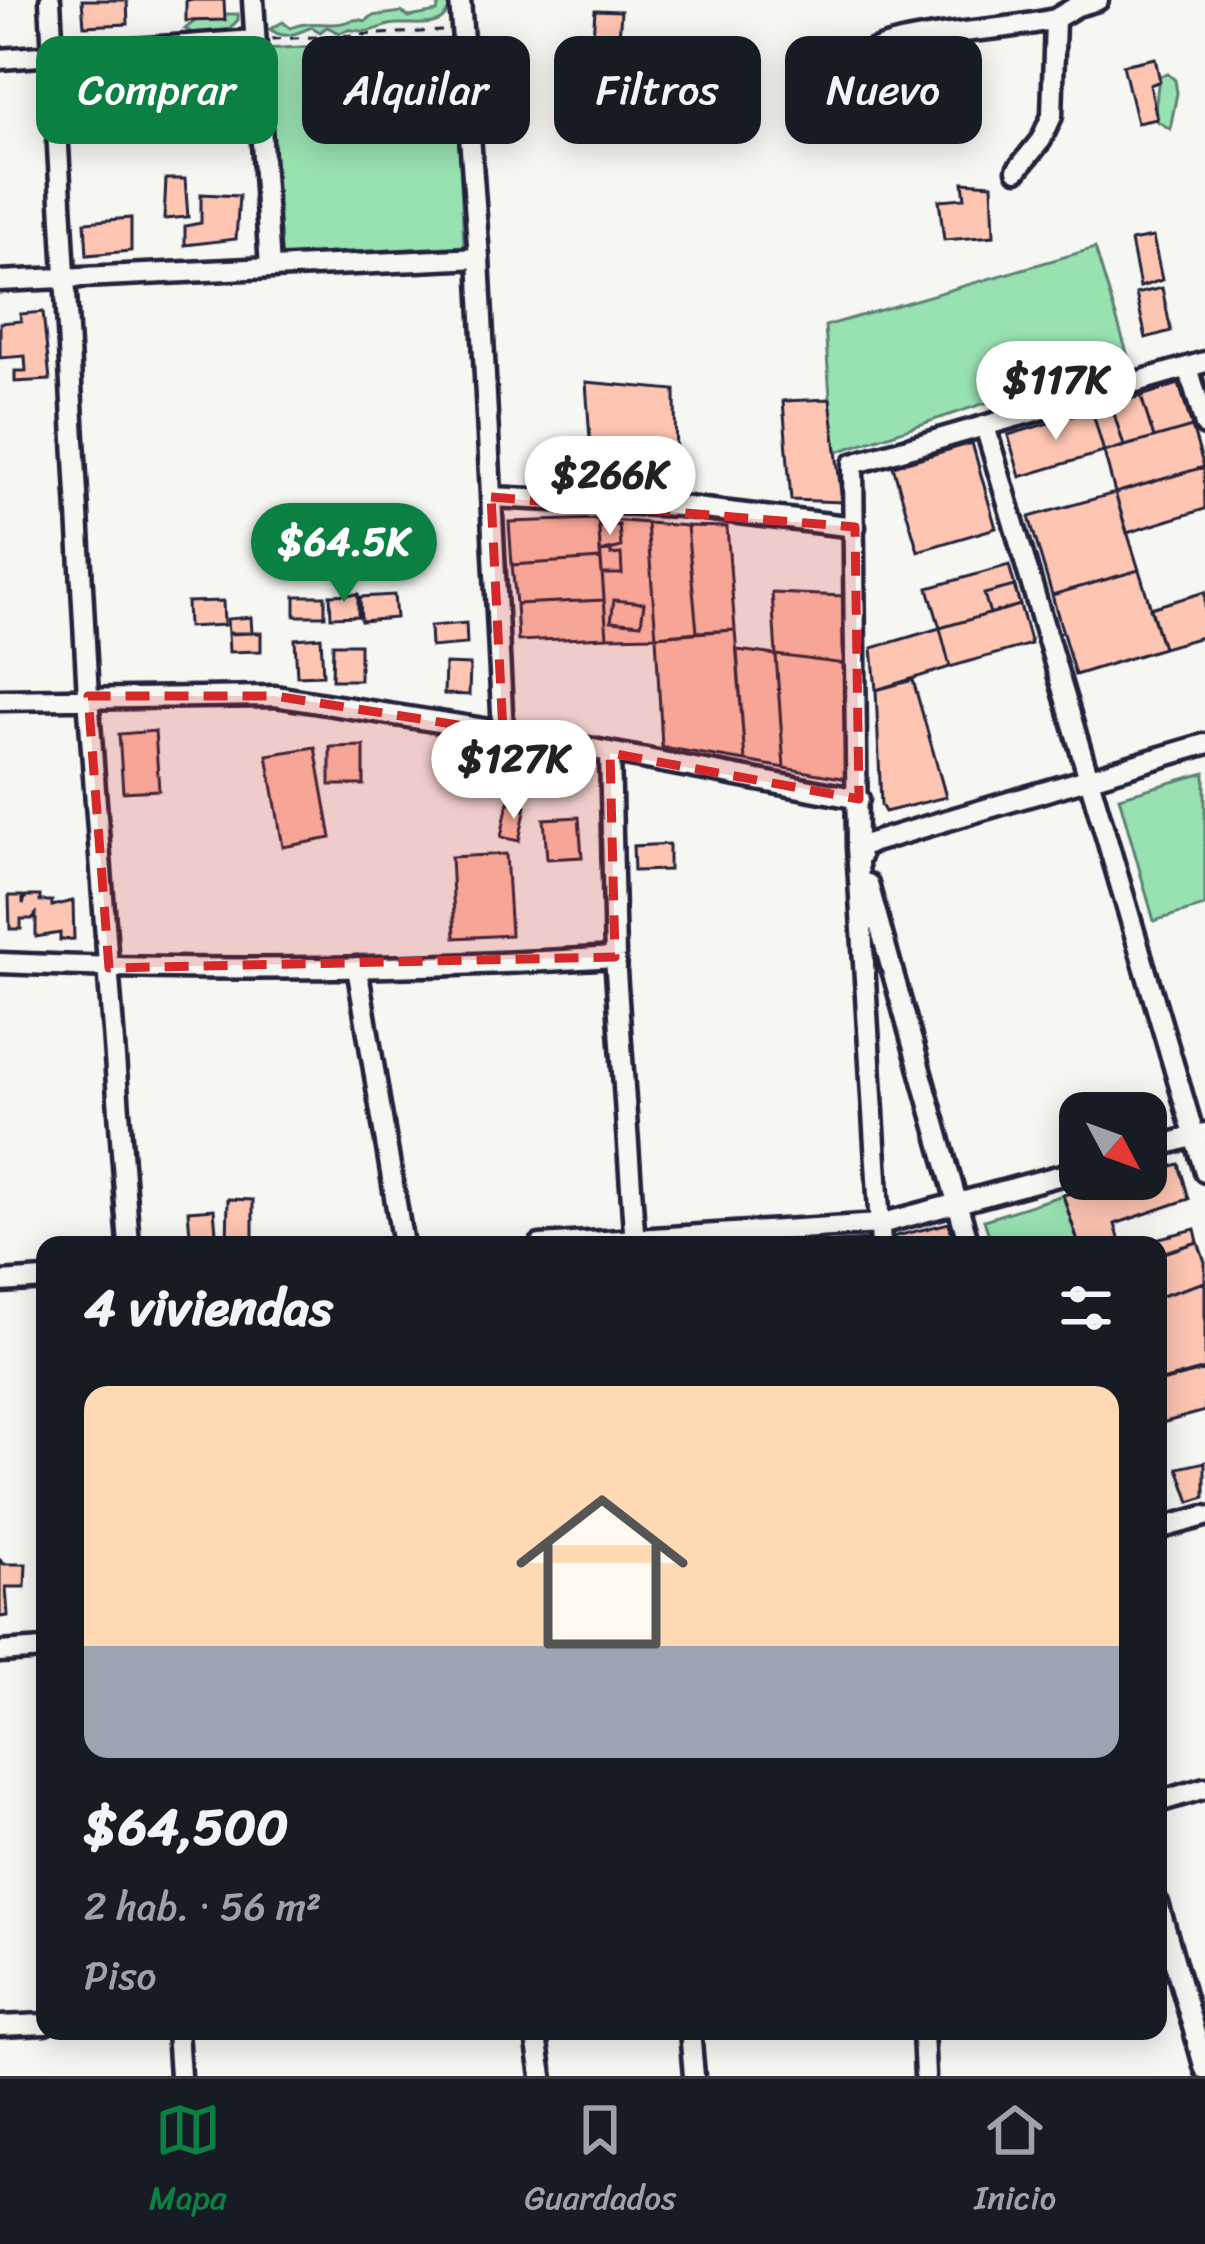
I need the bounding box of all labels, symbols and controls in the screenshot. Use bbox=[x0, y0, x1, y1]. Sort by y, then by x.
chip: Comprar bbox=[36, 36, 278, 144]
chip: Alquilar bbox=[302, 36, 530, 144]
chip: Filtros bbox=[554, 36, 761, 144]
chip: Nuevo bbox=[785, 36, 982, 144]
pin: $117K bbox=[972, 341, 1140, 443]
text: $117K bbox=[1003, 345, 1109, 414]
pin: $266K bbox=[526, 436, 694, 538]
text: $266K bbox=[552, 440, 668, 509]
pin: $64.5K bbox=[246, 503, 442, 605]
text: $64.5K bbox=[278, 507, 410, 576]
pin: $127K bbox=[430, 720, 598, 822]
text: $127K bbox=[458, 724, 570, 793]
north arrow bbox=[1059, 1092, 1167, 1200]
map controls bbox=[1059, 1092, 1167, 1200]
text: 4 viviendas bbox=[84, 1263, 333, 1353]
icon: filters bbox=[1053, 1275, 1119, 1341]
icon: home bbox=[494, 1464, 710, 1680]
text: $64,500 bbox=[84, 1782, 289, 1872]
text: 2 hab. · 56 m² bbox=[84, 1872, 321, 1941]
text: Piso bbox=[84, 1941, 156, 2010]
tab: Mapa bbox=[149, 2097, 226, 2227]
tab: Guardados bbox=[524, 2097, 676, 2227]
tab: Inicio bbox=[974, 2097, 1056, 2227]

